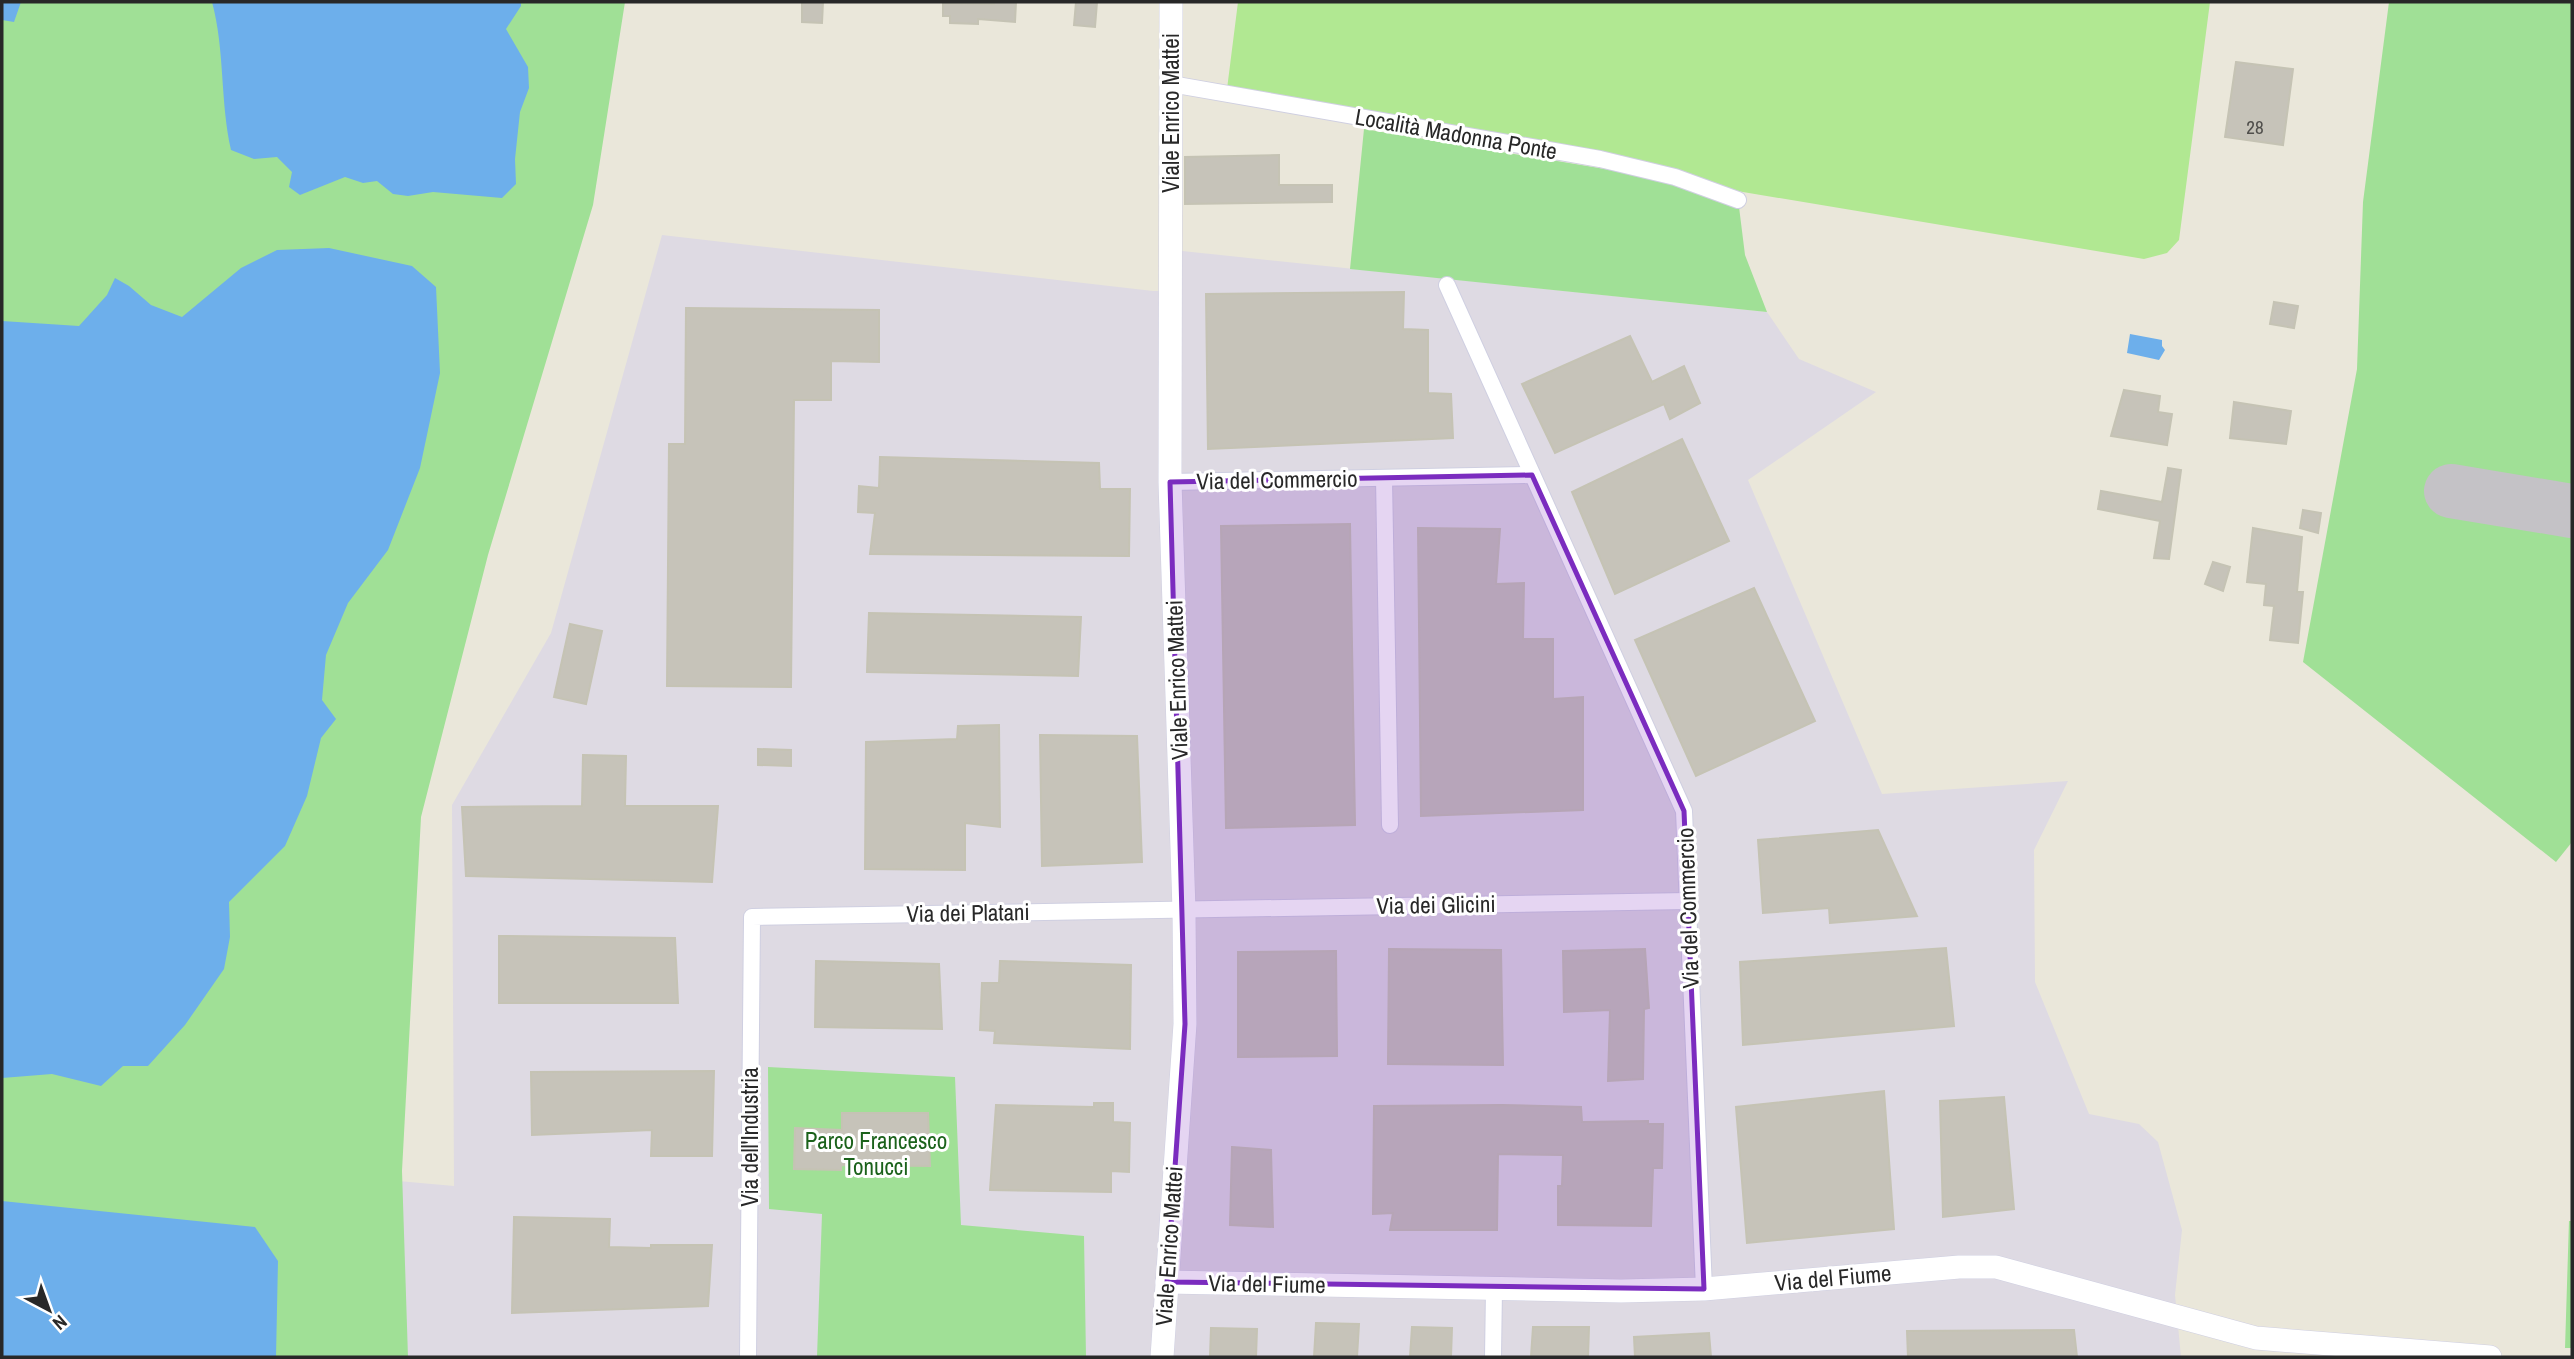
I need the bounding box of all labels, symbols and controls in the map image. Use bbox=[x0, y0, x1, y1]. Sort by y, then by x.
street label: Viale Enrico Mattei bbox=[1155, 33, 1186, 193]
street label: Località Madonna Ponte bbox=[1353, 100, 1559, 167]
house number: 28 bbox=[2246, 114, 2264, 140]
street label: Via del Commercio bbox=[1196, 463, 1358, 496]
street label: Viale Enrico Mattei bbox=[1158, 599, 1195, 761]
street label: Via del Commercio bbox=[1669, 827, 1706, 989]
street label: Via dei Glicini bbox=[1376, 888, 1496, 921]
street label: Via dei Platani bbox=[906, 896, 1030, 929]
street label: Via dell'Industria bbox=[734, 1067, 765, 1207]
park label: Parco Francesco Tonucci bbox=[805, 1125, 947, 1182]
street label: Viale Enrico Mattei bbox=[1147, 1165, 1190, 1327]
street label: Via del Fiume bbox=[1773, 1257, 1893, 1298]
street label: Via del Fiume bbox=[1208, 1267, 1326, 1300]
north arrow bbox=[14, 1275, 84, 1345]
text: N bbox=[47, 1309, 73, 1336]

